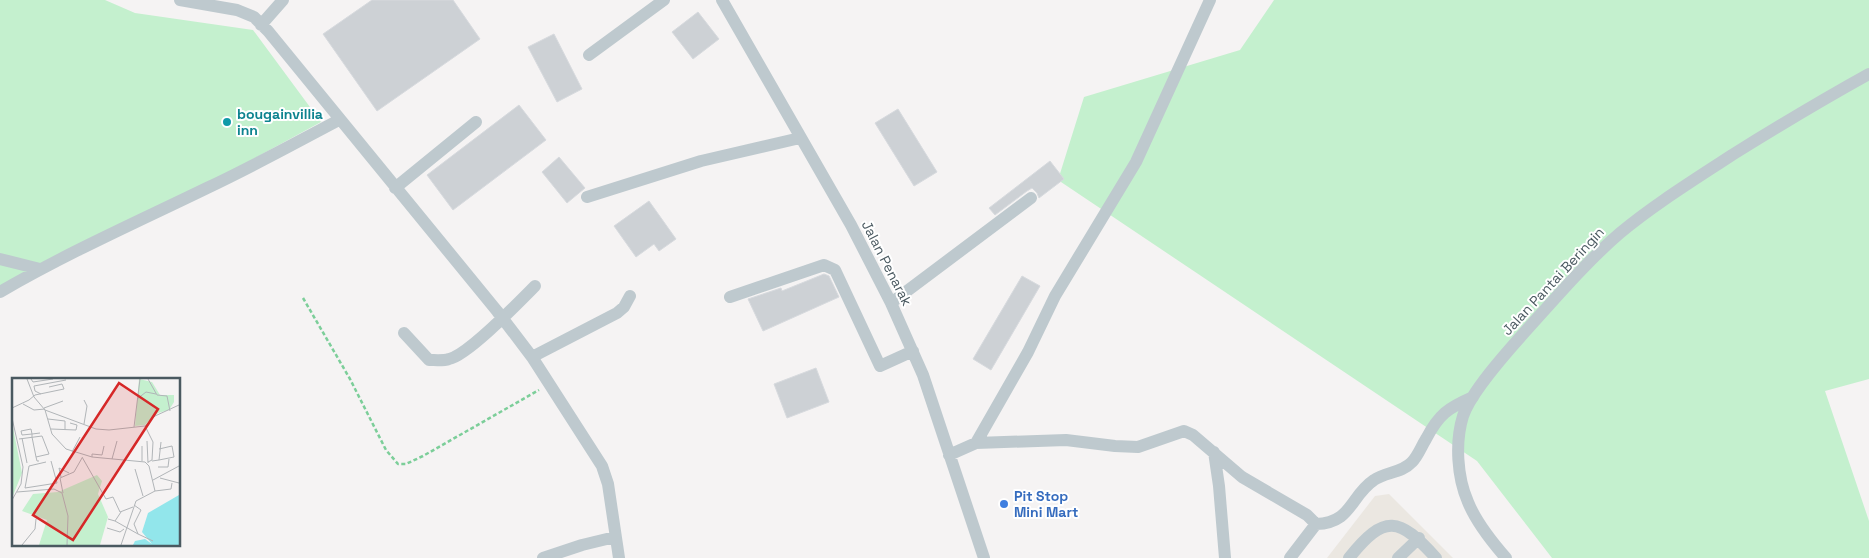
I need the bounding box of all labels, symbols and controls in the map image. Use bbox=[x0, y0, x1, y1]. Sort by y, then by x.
place label: bougainvillia inn bbox=[237, 105, 323, 139]
marker: bougainvillia inn bbox=[221, 116, 233, 128]
street label: Jalan Penarak bbox=[858, 217, 916, 309]
street label: Jalan Pantai Beringin bbox=[1498, 223, 1608, 339]
inset map bbox=[12, 378, 180, 546]
place label: Pit Stop Mini Mart bbox=[1014, 487, 1078, 521]
marker: Pit Stop Mini Mart bbox=[998, 498, 1010, 510]

